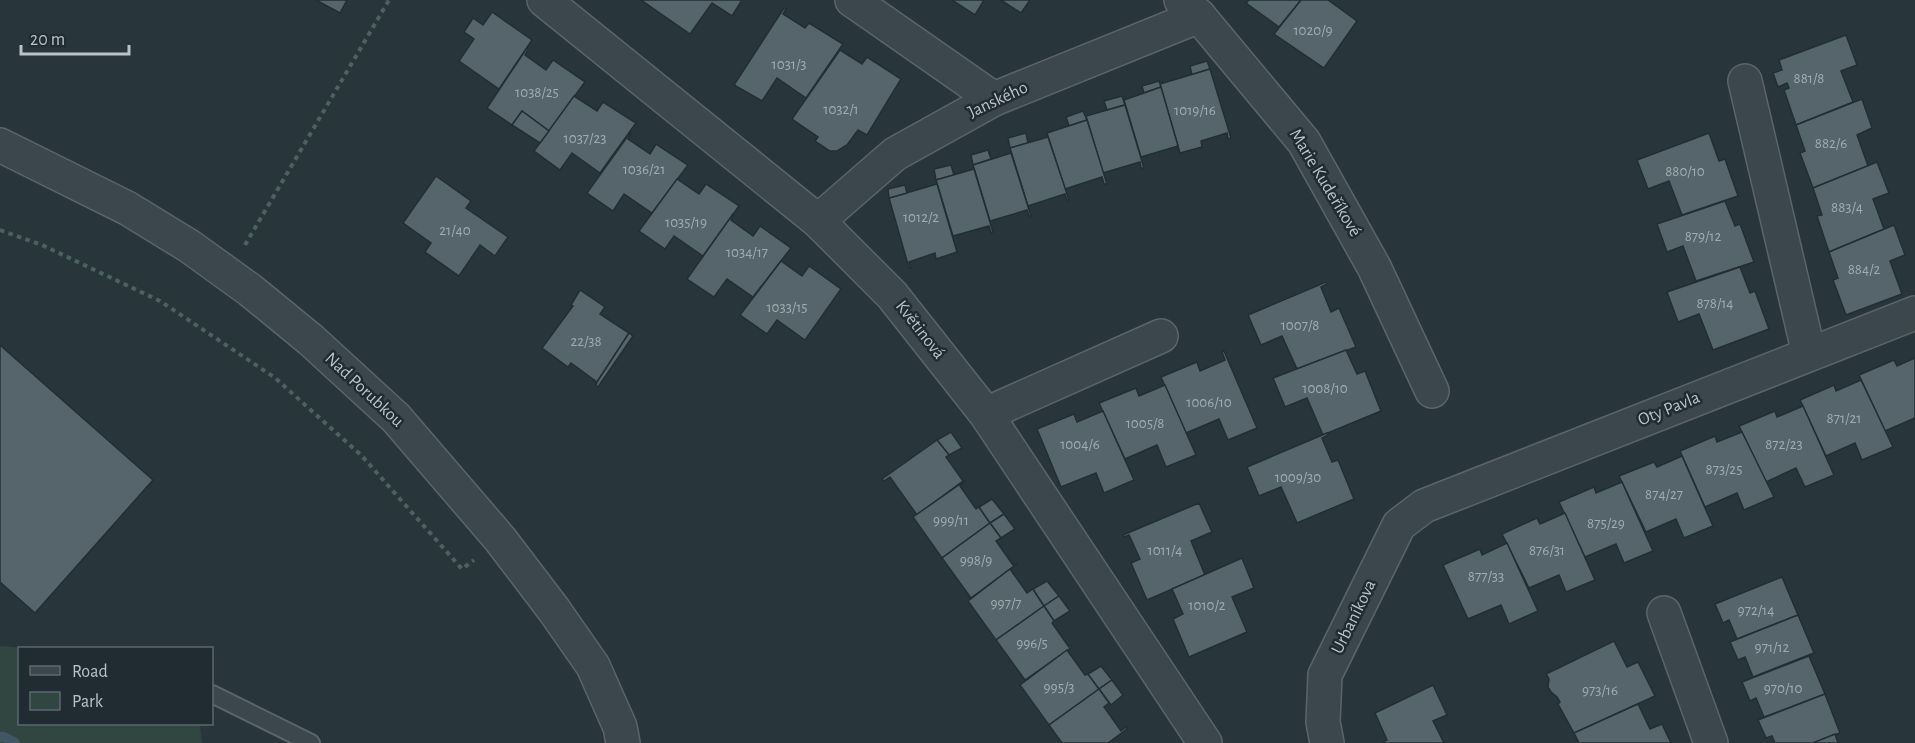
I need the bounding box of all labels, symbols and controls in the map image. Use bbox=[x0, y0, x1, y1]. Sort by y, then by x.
scale bar bbox=[21, 18, 129, 56]
house number: 1020/9 bbox=[1293, 23, 1333, 38]
text: 20 m bbox=[30, 31, 65, 49]
house number: 1031/3 bbox=[772, 57, 806, 72]
house number: 881/8 bbox=[1794, 71, 1824, 86]
street label: Janského bbox=[965, 78, 1031, 122]
house number: 1038/25 bbox=[515, 85, 559, 100]
house number: 1032/1 bbox=[823, 102, 859, 117]
house number: 1019/16 bbox=[1174, 103, 1216, 118]
street label: Marie Kudeříkové bbox=[1286, 126, 1364, 240]
house number: 1037/23 bbox=[564, 131, 606, 146]
house number: 882/6 bbox=[1815, 136, 1847, 151]
house number: 1036/21 bbox=[623, 162, 665, 177]
house number: 880/10 bbox=[1665, 164, 1705, 179]
house number: 883/4 bbox=[1831, 200, 1863, 215]
house number: 1012/2 bbox=[903, 210, 939, 225]
house number: 1035/19 bbox=[665, 215, 707, 230]
house number: 21/40 bbox=[439, 223, 471, 238]
house number: 879/12 bbox=[1685, 229, 1722, 244]
house number: 1034/17 bbox=[726, 245, 768, 260]
house number: 884/2 bbox=[1848, 262, 1880, 277]
house number: 878/14 bbox=[1696, 296, 1734, 311]
street label: Květinová bbox=[892, 297, 948, 363]
house number: 1033/15 bbox=[766, 300, 808, 315]
house number: 1007/8 bbox=[1281, 318, 1319, 333]
house number: 22/38 bbox=[570, 334, 602, 349]
street label: Nad Porubkou bbox=[321, 349, 407, 431]
house number: 1008/10 bbox=[1302, 381, 1348, 396]
street label: Oty Pavla bbox=[1635, 388, 1703, 430]
house number: 1006/10 bbox=[1186, 395, 1232, 410]
house number: 871/21 bbox=[1827, 411, 1861, 426]
house number: 1005/8 bbox=[1126, 416, 1164, 431]
house number: 1004/6 bbox=[1060, 437, 1100, 452]
house number: 872/23 bbox=[1765, 437, 1803, 452]
house number: 873/25 bbox=[1706, 462, 1742, 477]
house number: 1009/30 bbox=[1275, 470, 1321, 485]
house number: 874/27 bbox=[1645, 487, 1683, 502]
house number: 999/11 bbox=[933, 513, 969, 528]
house number: 875/29 bbox=[1587, 516, 1625, 531]
house number: 1011/4 bbox=[1148, 543, 1182, 558]
house number: 876/31 bbox=[1529, 543, 1565, 558]
house number: 998/9 bbox=[960, 553, 992, 568]
house number: 877/33 bbox=[1468, 569, 1504, 584]
street label: Urbaníkova bbox=[1328, 577, 1380, 657]
house number: 997/7 bbox=[991, 596, 1021, 611]
house number: 1010/2 bbox=[1188, 598, 1226, 613]
house number: 972/14 bbox=[1738, 603, 1774, 618]
house number: 996/5 bbox=[1016, 636, 1048, 651]
house number: 971/12 bbox=[1755, 640, 1790, 655]
legend bbox=[18, 647, 213, 725]
text: Road bbox=[72, 663, 108, 681]
house number: 995/3 bbox=[1044, 680, 1074, 695]
house number: 970/10 bbox=[1764, 681, 1802, 696]
house number: 973/16 bbox=[1582, 683, 1618, 698]
text: Park bbox=[72, 693, 104, 711]

